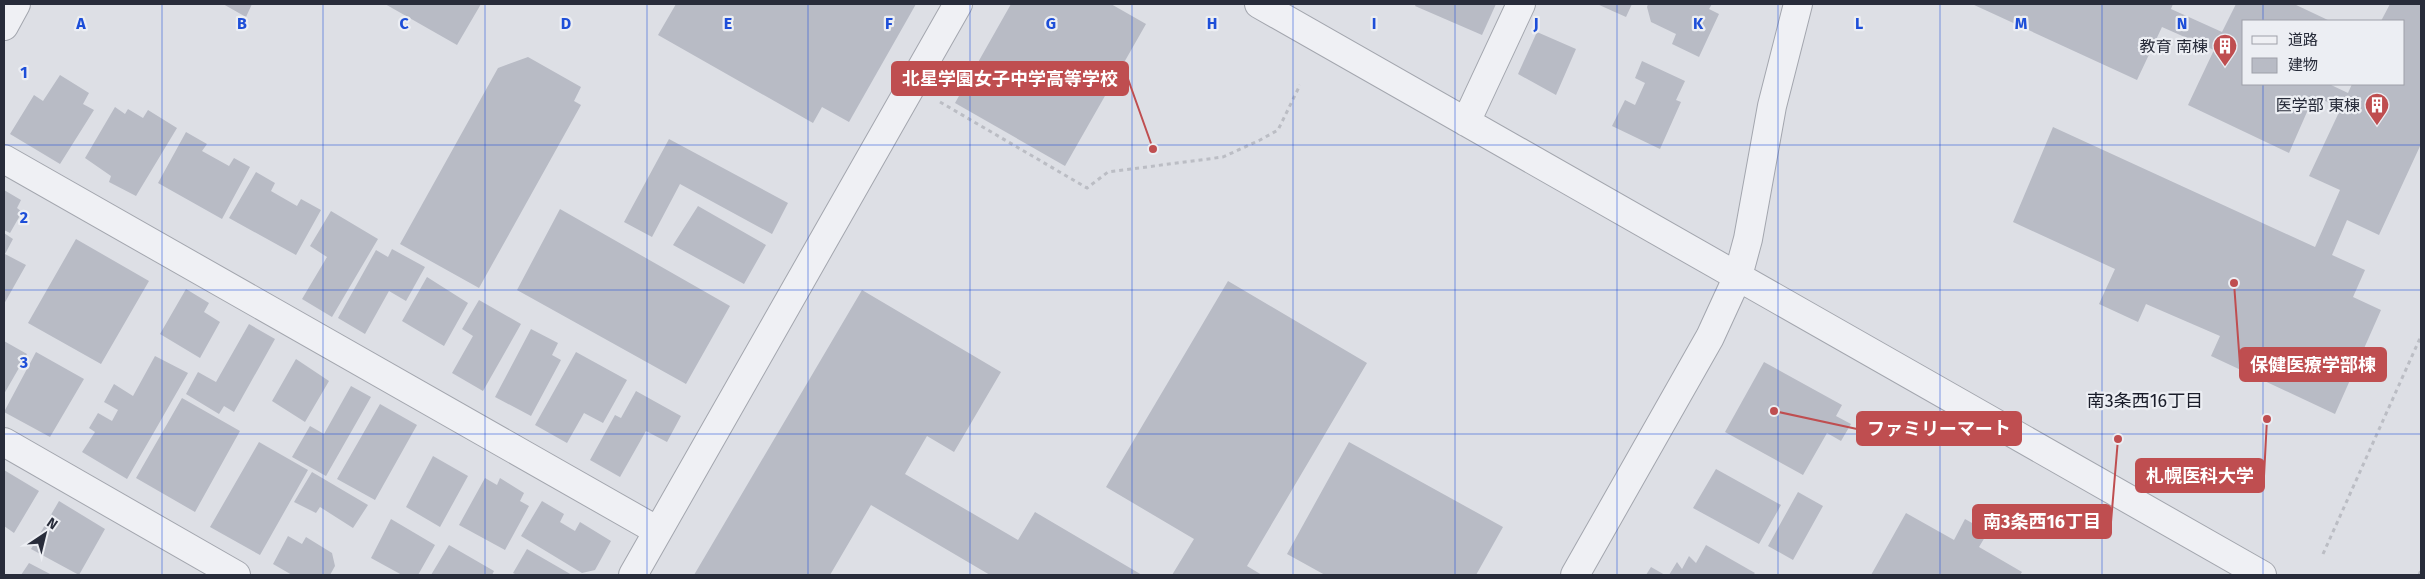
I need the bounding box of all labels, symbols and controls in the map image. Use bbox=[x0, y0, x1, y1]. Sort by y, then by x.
text: A bbox=[75, 14, 86, 33]
text: B bbox=[237, 14, 247, 33]
text: C bbox=[399, 14, 409, 33]
text: D bbox=[561, 14, 571, 33]
text: E bbox=[724, 14, 732, 33]
text: F bbox=[885, 14, 893, 33]
text: G bbox=[1046, 14, 1056, 33]
text: H bbox=[1207, 14, 1217, 33]
text: I bbox=[1372, 14, 1376, 33]
text: J bbox=[1532, 14, 1539, 33]
text: K bbox=[1693, 14, 1704, 33]
text: L bbox=[1855, 14, 1863, 33]
text: M bbox=[2015, 14, 2028, 33]
text: N bbox=[2177, 14, 2187, 33]
legend bbox=[2242, 20, 2405, 85]
text: 道路 bbox=[2288, 31, 2318, 49]
building icon: 教育 南棟 bbox=[2212, 33, 2238, 67]
place label: 教育 南棟 bbox=[2140, 37, 2208, 56]
text: 建物 bbox=[2288, 56, 2318, 74]
callout: 北星学園女子中学高等学校 bbox=[892, 62, 1128, 95]
text: 1 bbox=[20, 63, 28, 82]
text: 北星学園女子中学高等学校 bbox=[902, 68, 1118, 90]
building icon: 医学部 東棟 bbox=[2364, 92, 2390, 126]
place label: 医学部 東棟 bbox=[2276, 96, 2360, 115]
text: 2 bbox=[20, 208, 28, 227]
callout: 保健医療学部棟 bbox=[2240, 348, 2386, 381]
text: 3 bbox=[19, 353, 28, 372]
text: 保健医療学部棟 bbox=[2250, 354, 2376, 376]
district label: 南3条西16丁目 bbox=[2087, 390, 2203, 412]
callout: ファミリーマート bbox=[1857, 412, 2021, 445]
text: ファミリーマート bbox=[1867, 418, 2011, 440]
callout: 札幌医科大学 bbox=[2136, 459, 2264, 492]
text: 札幌医科大学 bbox=[2146, 465, 2254, 487]
callout: 南3条西16丁目 bbox=[1973, 505, 2111, 538]
north arrow bbox=[20, 509, 70, 559]
text: 南3条西16丁目 bbox=[1983, 511, 2101, 533]
text: N bbox=[43, 514, 61, 533]

